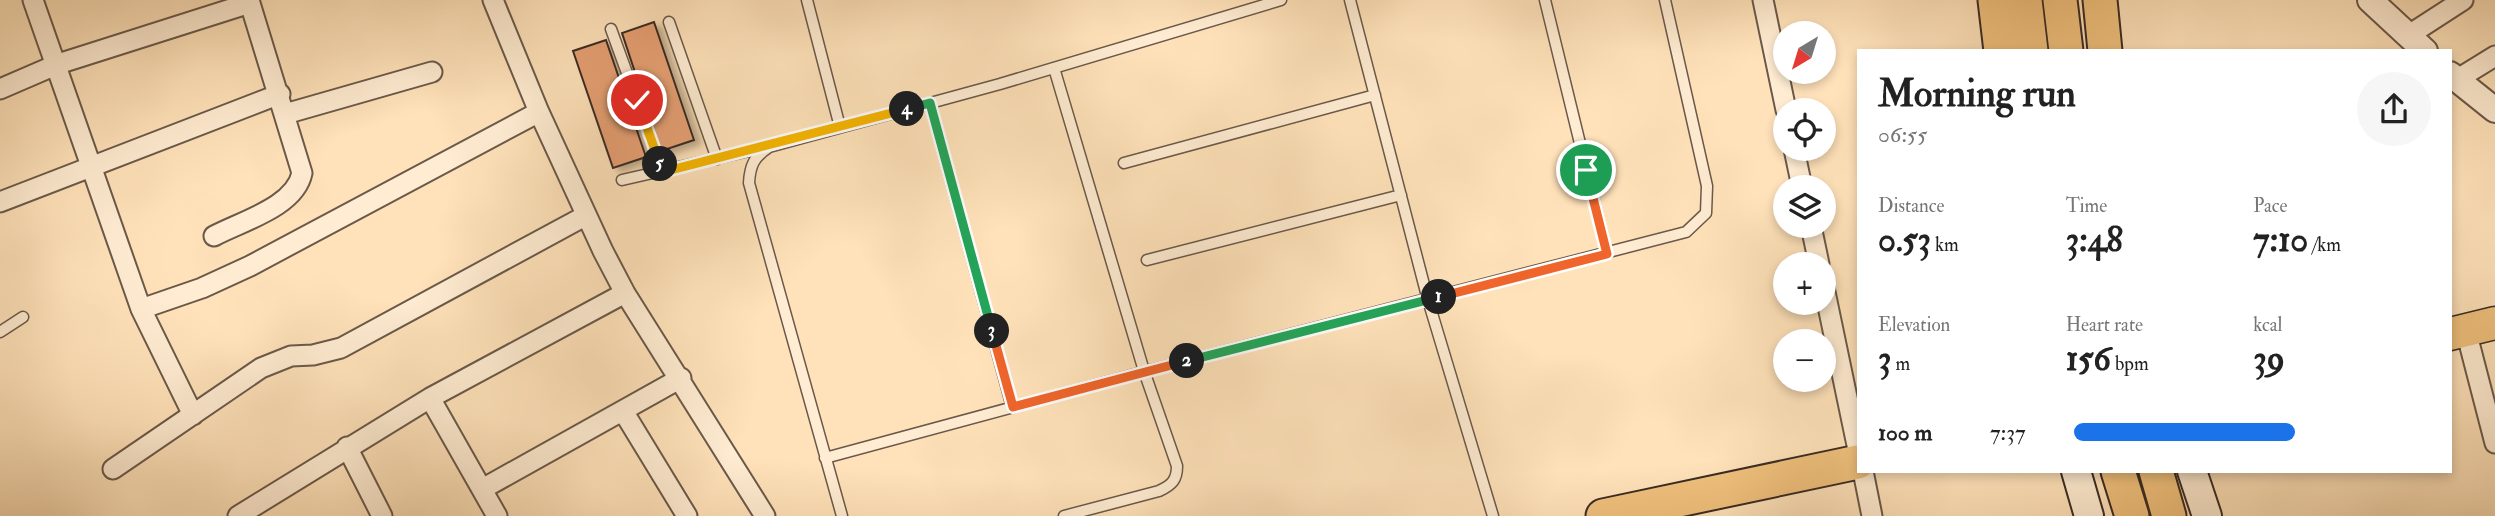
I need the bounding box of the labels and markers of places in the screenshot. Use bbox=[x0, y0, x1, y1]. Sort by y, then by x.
pin bbox=[607, 70, 667, 130]
pin: 4 bbox=[890, 92, 925, 126]
pin bbox=[1556, 140, 1616, 200]
pin: 5 bbox=[642, 146, 678, 182]
pin: 1 bbox=[1422, 280, 1456, 314]
pin: 3 bbox=[974, 314, 1010, 348]
pin: 2 bbox=[1170, 344, 1204, 378]

